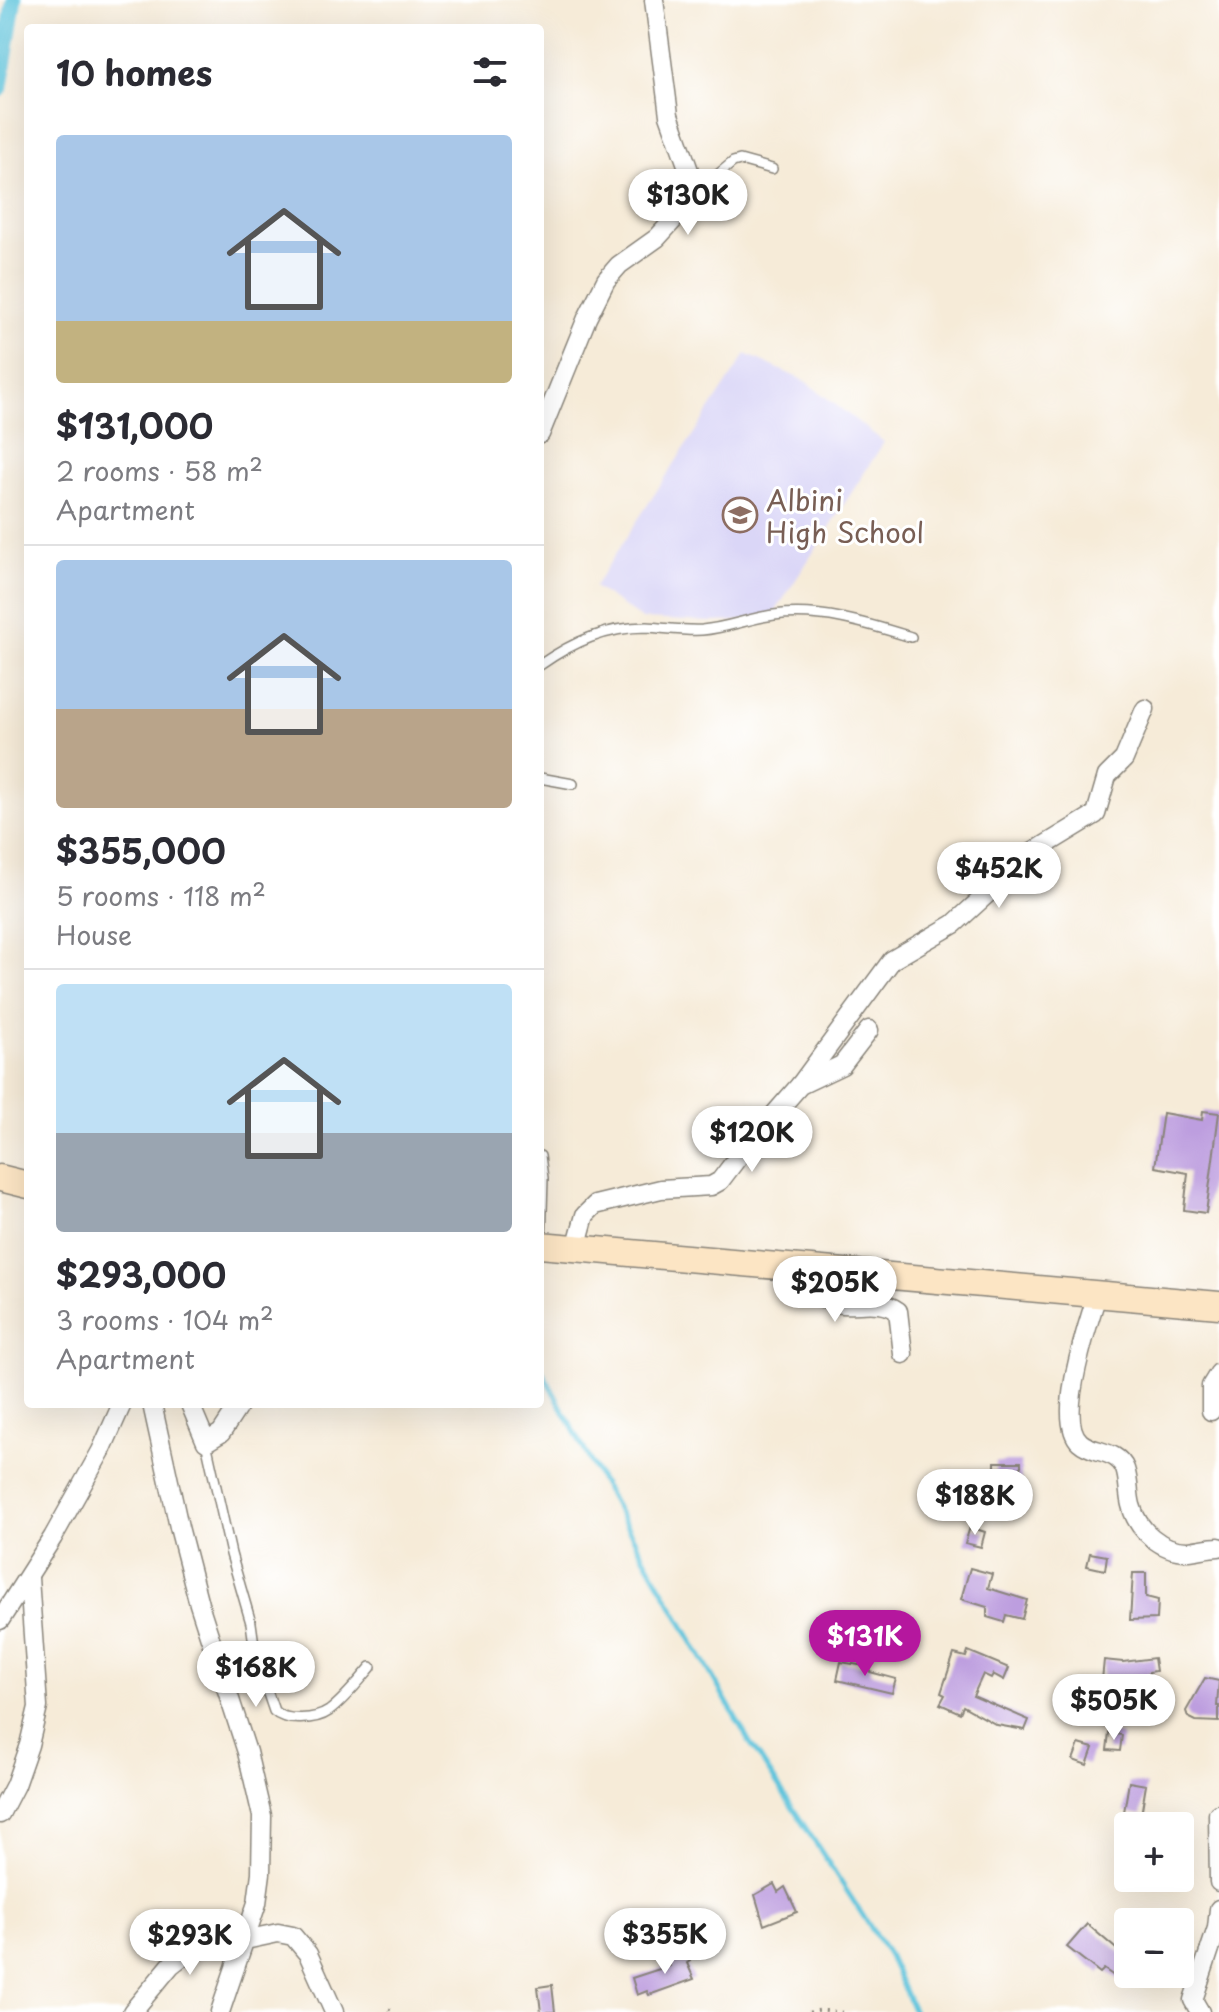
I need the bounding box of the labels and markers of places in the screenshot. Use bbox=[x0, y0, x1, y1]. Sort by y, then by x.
pin: $130K bbox=[632, 169, 744, 237]
place label: Albini High School bbox=[766, 478, 924, 553]
school or university icon: Albini High School bbox=[721, 496, 759, 534]
pin: $452K bbox=[943, 842, 1055, 910]
pin: $120K bbox=[696, 1106, 808, 1174]
pin: $205K bbox=[779, 1256, 891, 1324]
pin: $188K bbox=[919, 1469, 1031, 1537]
pin: $131K bbox=[809, 1610, 921, 1678]
pin: $168K bbox=[200, 1641, 312, 1709]
pin: $505K bbox=[1058, 1674, 1170, 1742]
pin: $355K bbox=[609, 1908, 721, 1976]
pin: $293K bbox=[134, 1909, 246, 1977]

